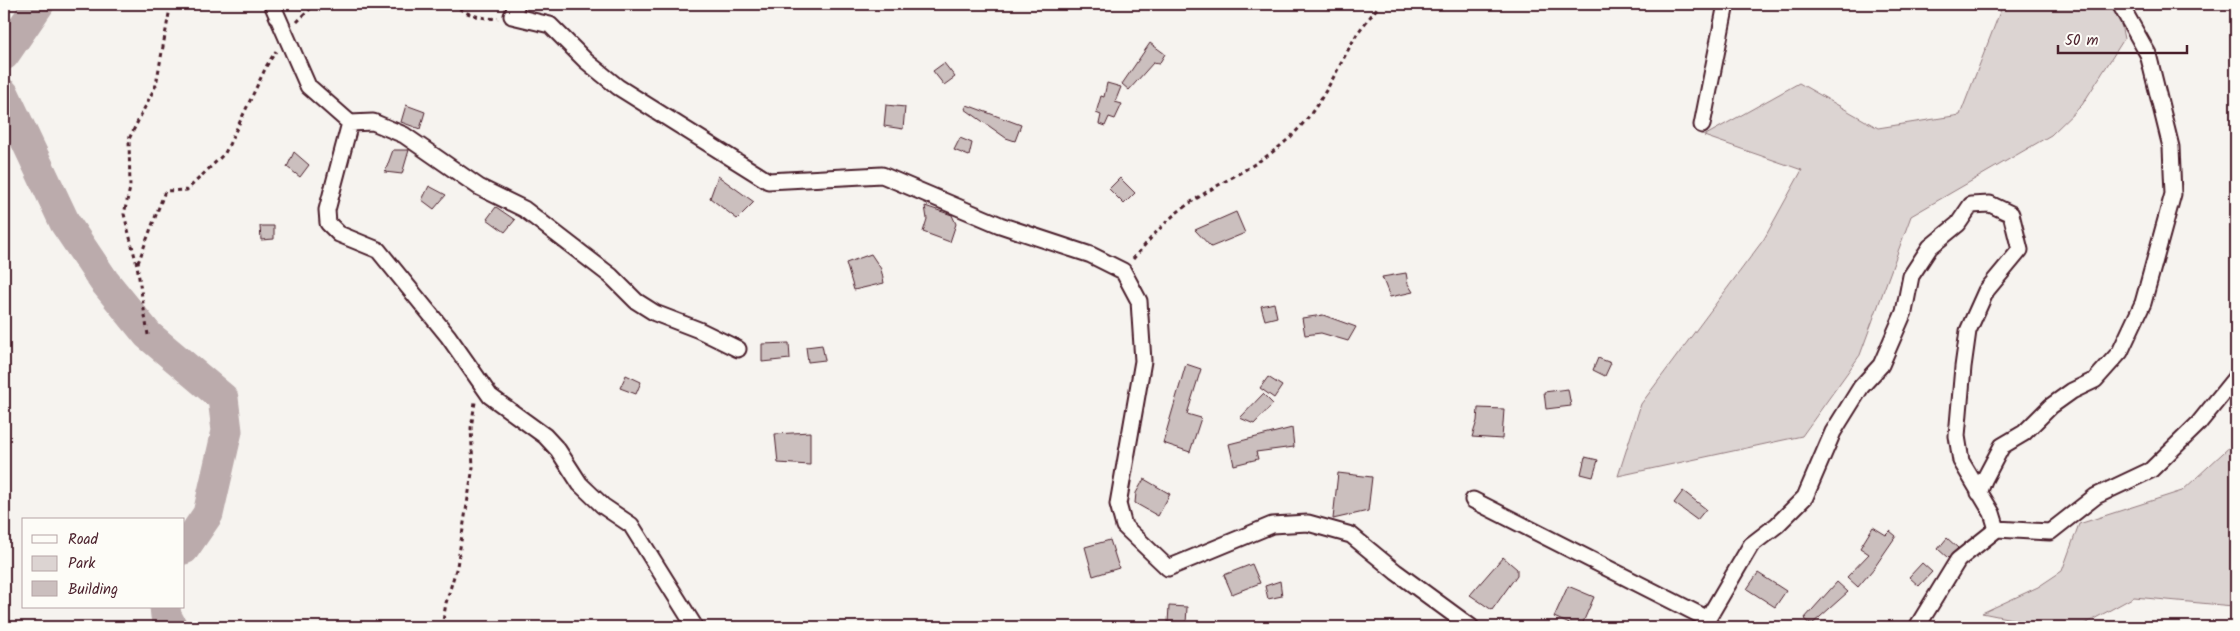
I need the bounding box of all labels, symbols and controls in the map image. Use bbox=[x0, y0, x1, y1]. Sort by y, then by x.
scale bar bbox=[2058, 22, 2186, 54]
text: 50 m bbox=[2065, 29, 2099, 53]
legend bbox=[22, 518, 185, 608]
text: Road bbox=[68, 528, 99, 552]
text: Park bbox=[68, 552, 96, 576]
text: Building bbox=[68, 578, 118, 602]

